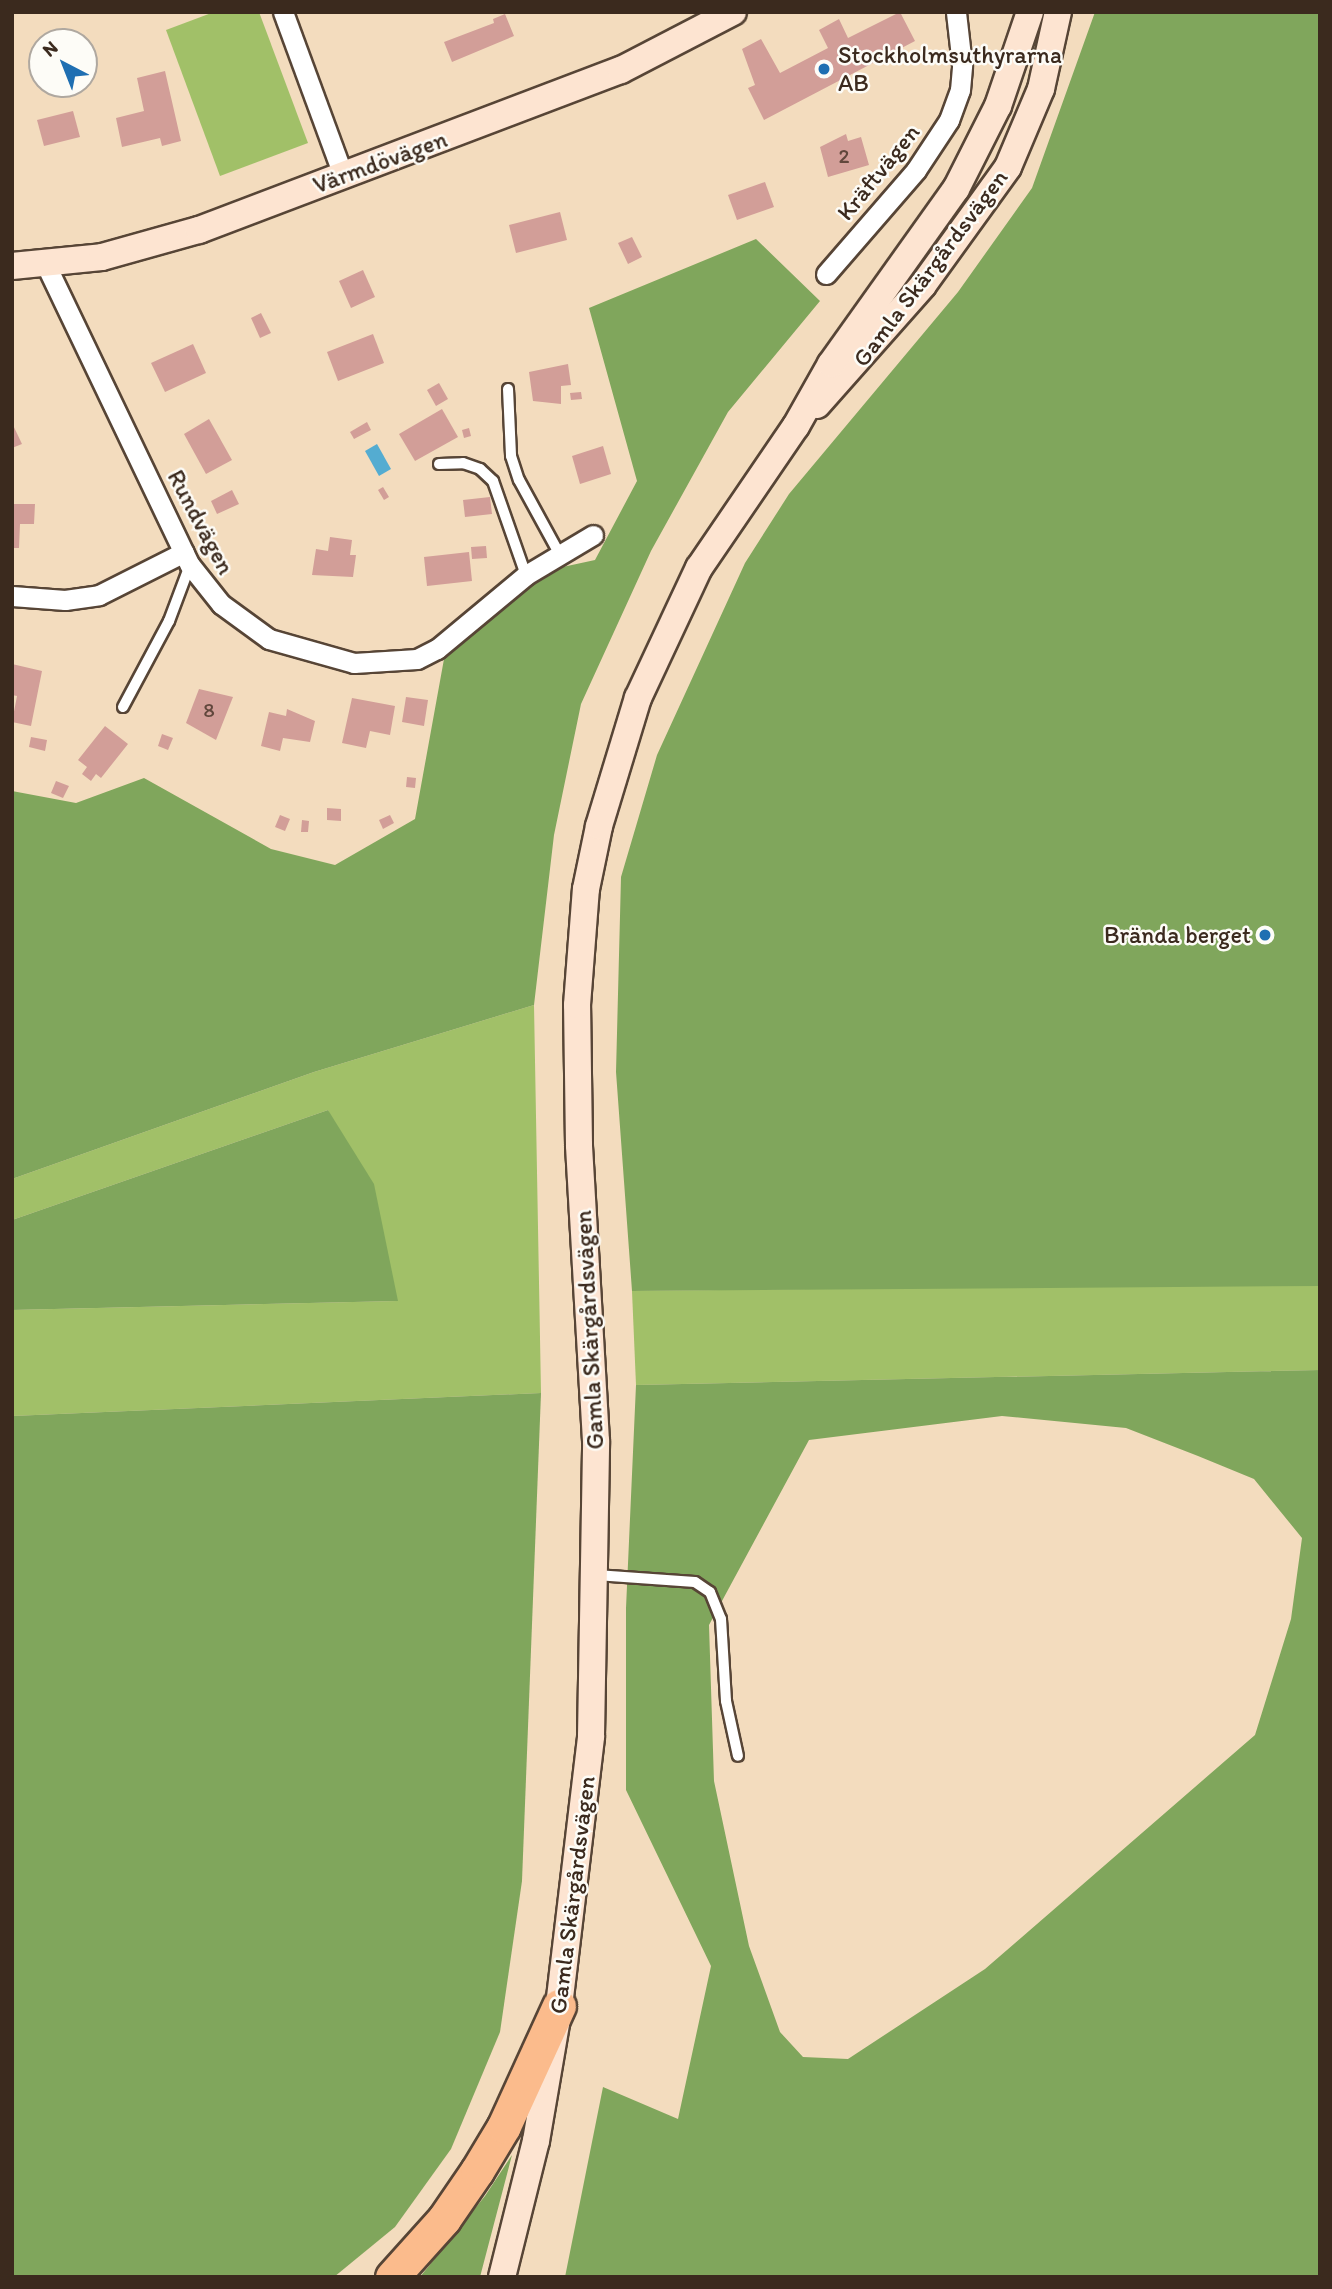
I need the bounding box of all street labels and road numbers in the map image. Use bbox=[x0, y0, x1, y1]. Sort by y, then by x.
street label: Kräftvägen bbox=[830, 118, 926, 226]
street label: Värmdövägen bbox=[309, 124, 451, 200]
street label: Gamla Skärgårdsvägen bbox=[846, 164, 1014, 372]
street label: Rundvägen bbox=[161, 465, 241, 579]
street label: Gamla Skärgårdsvägen bbox=[568, 1210, 610, 1450]
street label: Gamla Skärgårdsvägen bbox=[543, 1774, 601, 2016]

